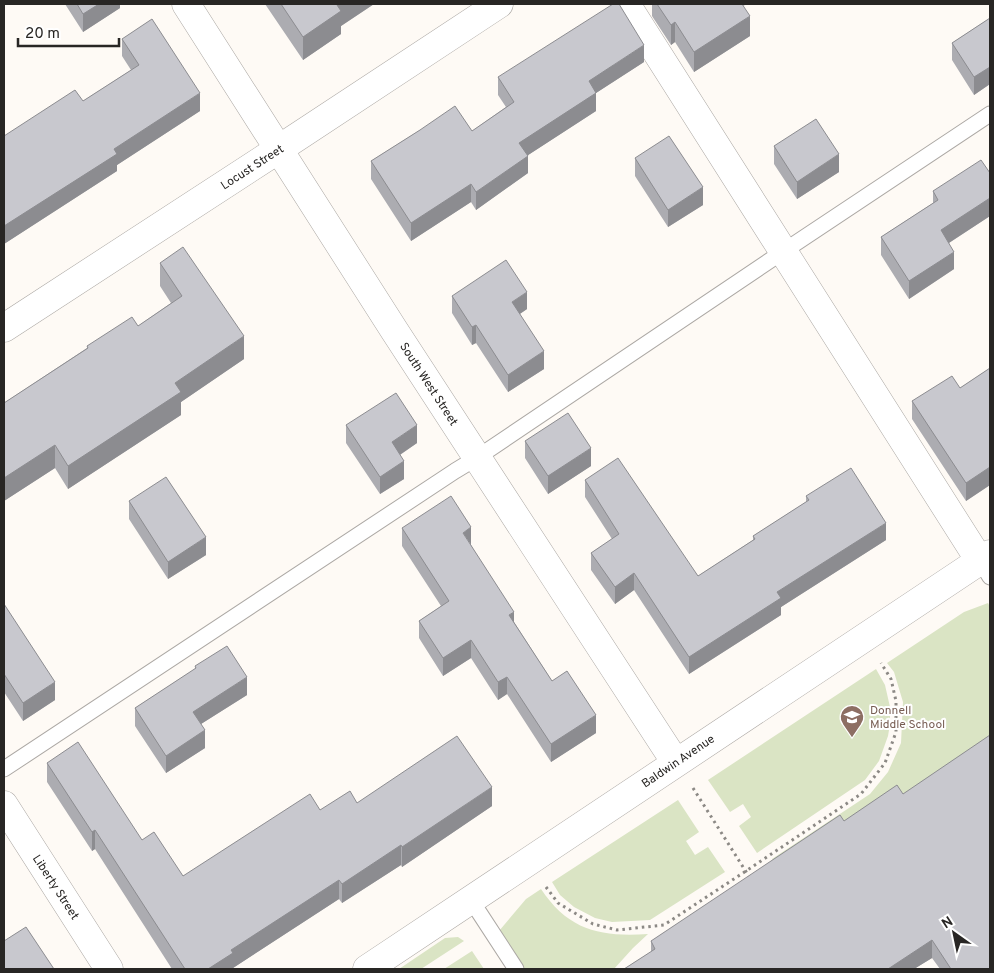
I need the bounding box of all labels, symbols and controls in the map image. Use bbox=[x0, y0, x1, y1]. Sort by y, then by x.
scale bar bbox=[18, 15, 119, 47]
text: 20 m bbox=[25, 25, 60, 44]
street label: Locust Street bbox=[218, 141, 287, 194]
street label: South West Street bbox=[395, 340, 461, 429]
place label: Donnell Middle School bbox=[870, 703, 945, 733]
school or university icon: Donnell Middle School bbox=[839, 704, 865, 738]
street label: Baldwin Avenue bbox=[639, 731, 718, 792]
street label: Liberty Street bbox=[28, 852, 82, 923]
north arrow bbox=[929, 908, 979, 958]
text: N bbox=[939, 913, 957, 933]

